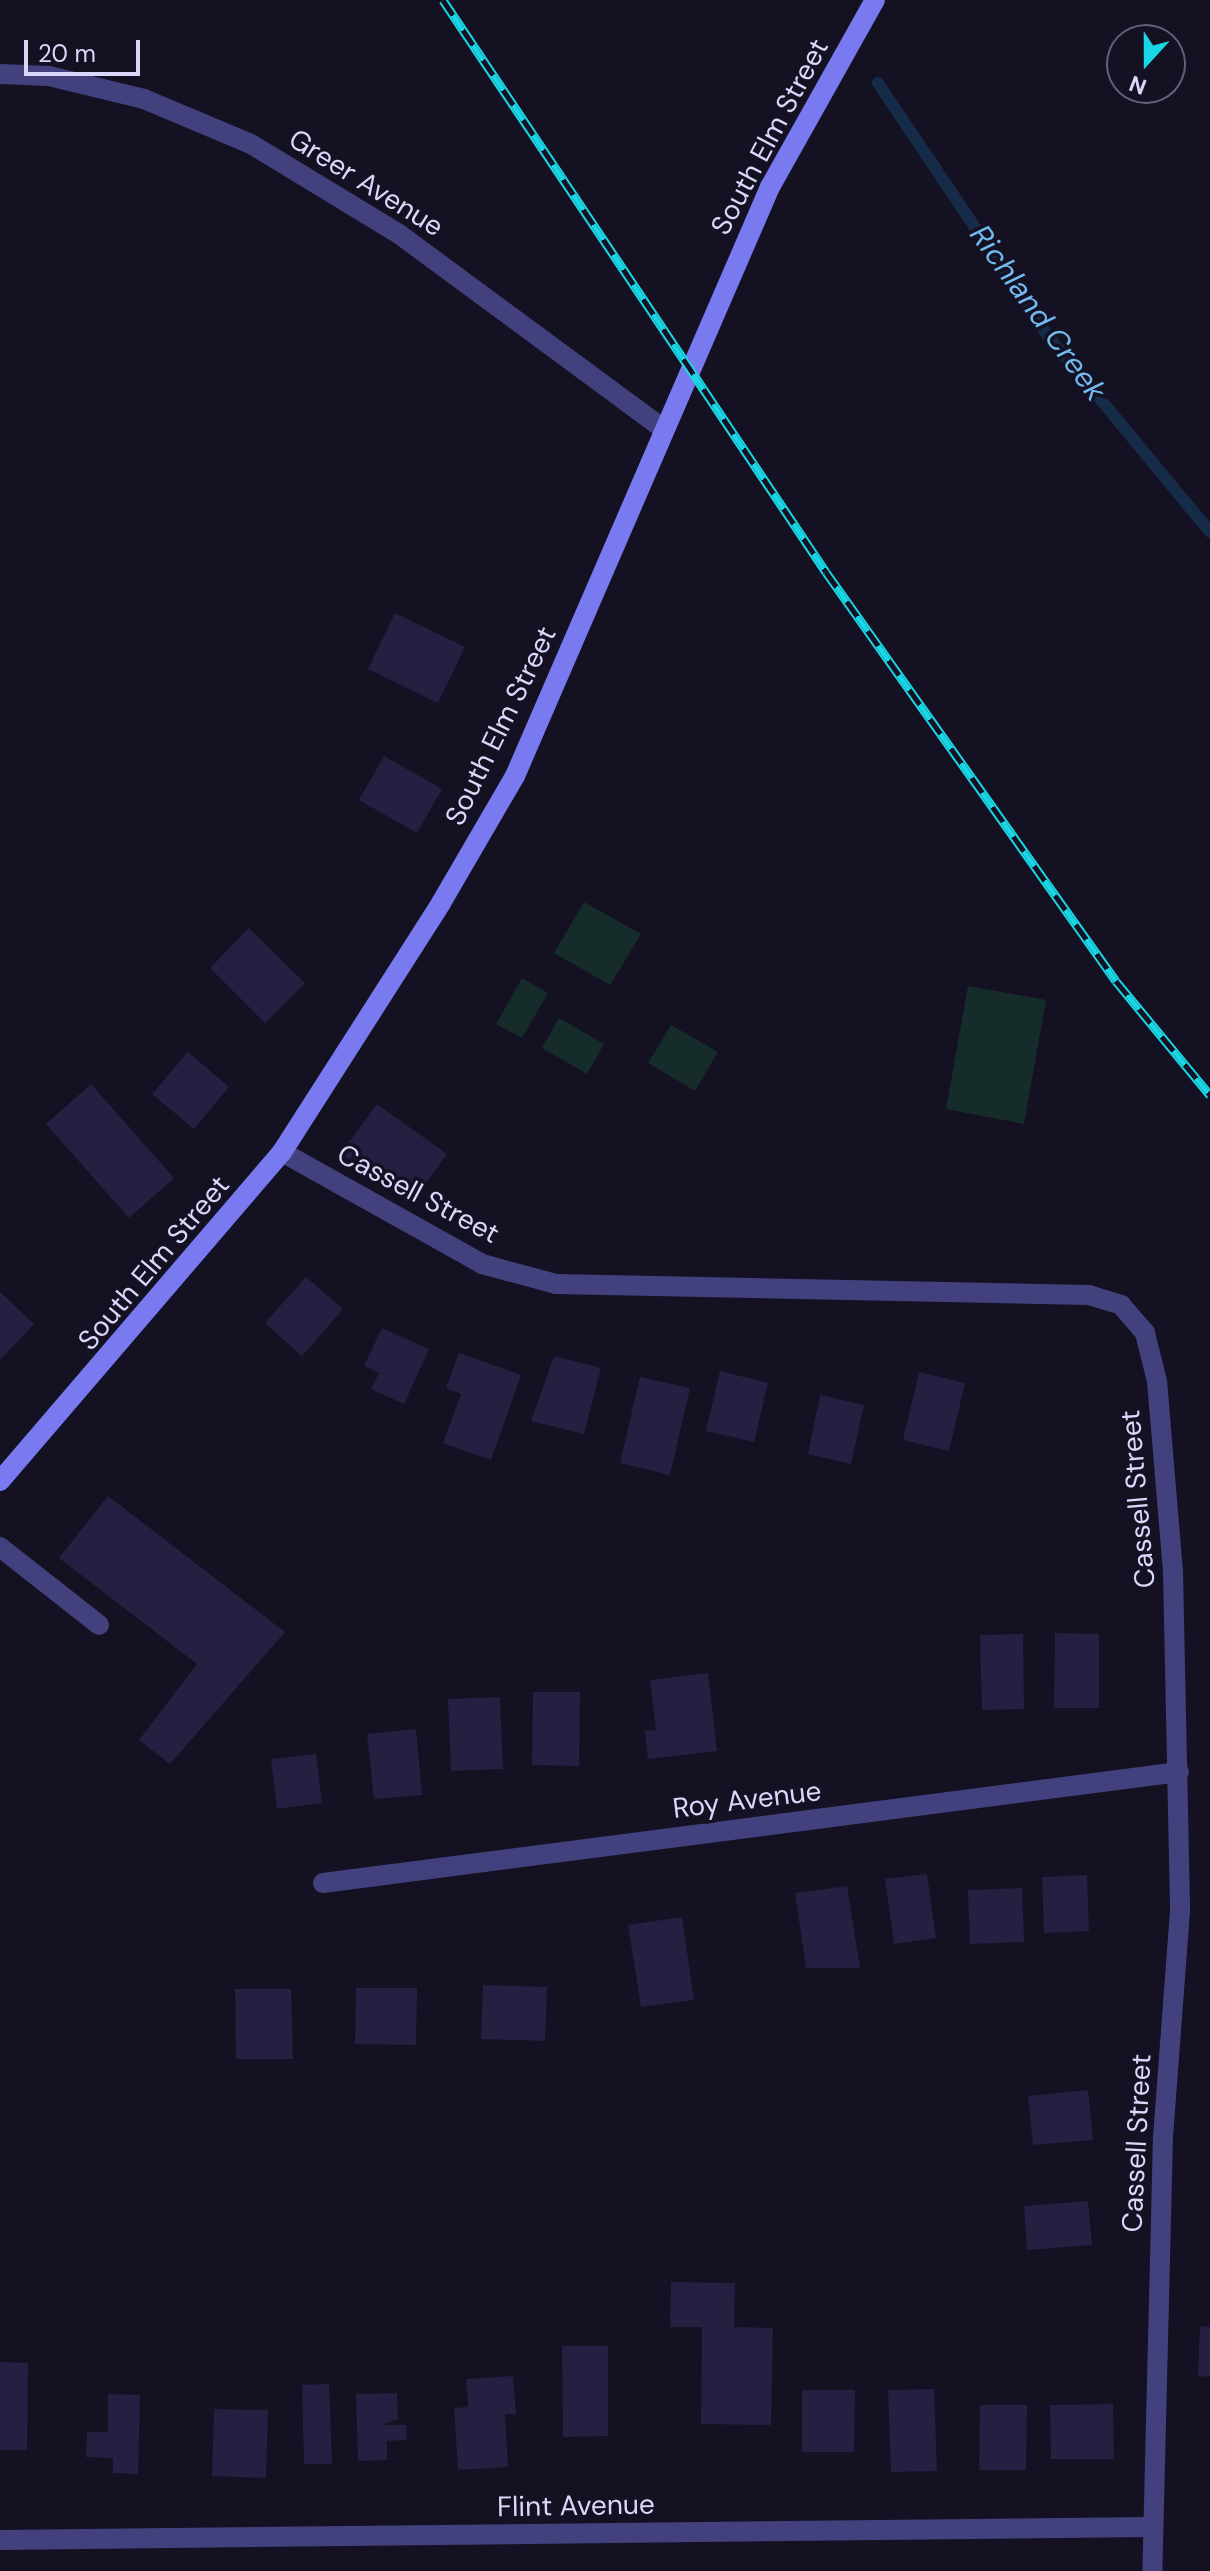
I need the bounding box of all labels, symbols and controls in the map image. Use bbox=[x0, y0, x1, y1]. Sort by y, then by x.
scale bar bbox=[28, 24, 144, 74]
north arrow bbox=[1106, 24, 1186, 104]
street label: South Elm Street bbox=[704, 33, 836, 241]
text: 20 m bbox=[38, 38, 96, 69]
text: N bbox=[1125, 69, 1151, 101]
street label: Greer Avenue bbox=[283, 122, 449, 244]
water label: Richland Creek bbox=[962, 218, 1114, 408]
street label: South Elm Street bbox=[438, 621, 564, 831]
street label: Cassell Street bbox=[331, 1137, 505, 1251]
street label: South Elm Street bbox=[71, 1169, 237, 1357]
street label: Cassell Street bbox=[1113, 1409, 1163, 1589]
street label: Roy Avenue bbox=[671, 1774, 823, 1826]
street label: Cassell Street bbox=[1116, 2053, 1158, 2233]
street label: Flint Avenue bbox=[497, 2488, 655, 2524]

